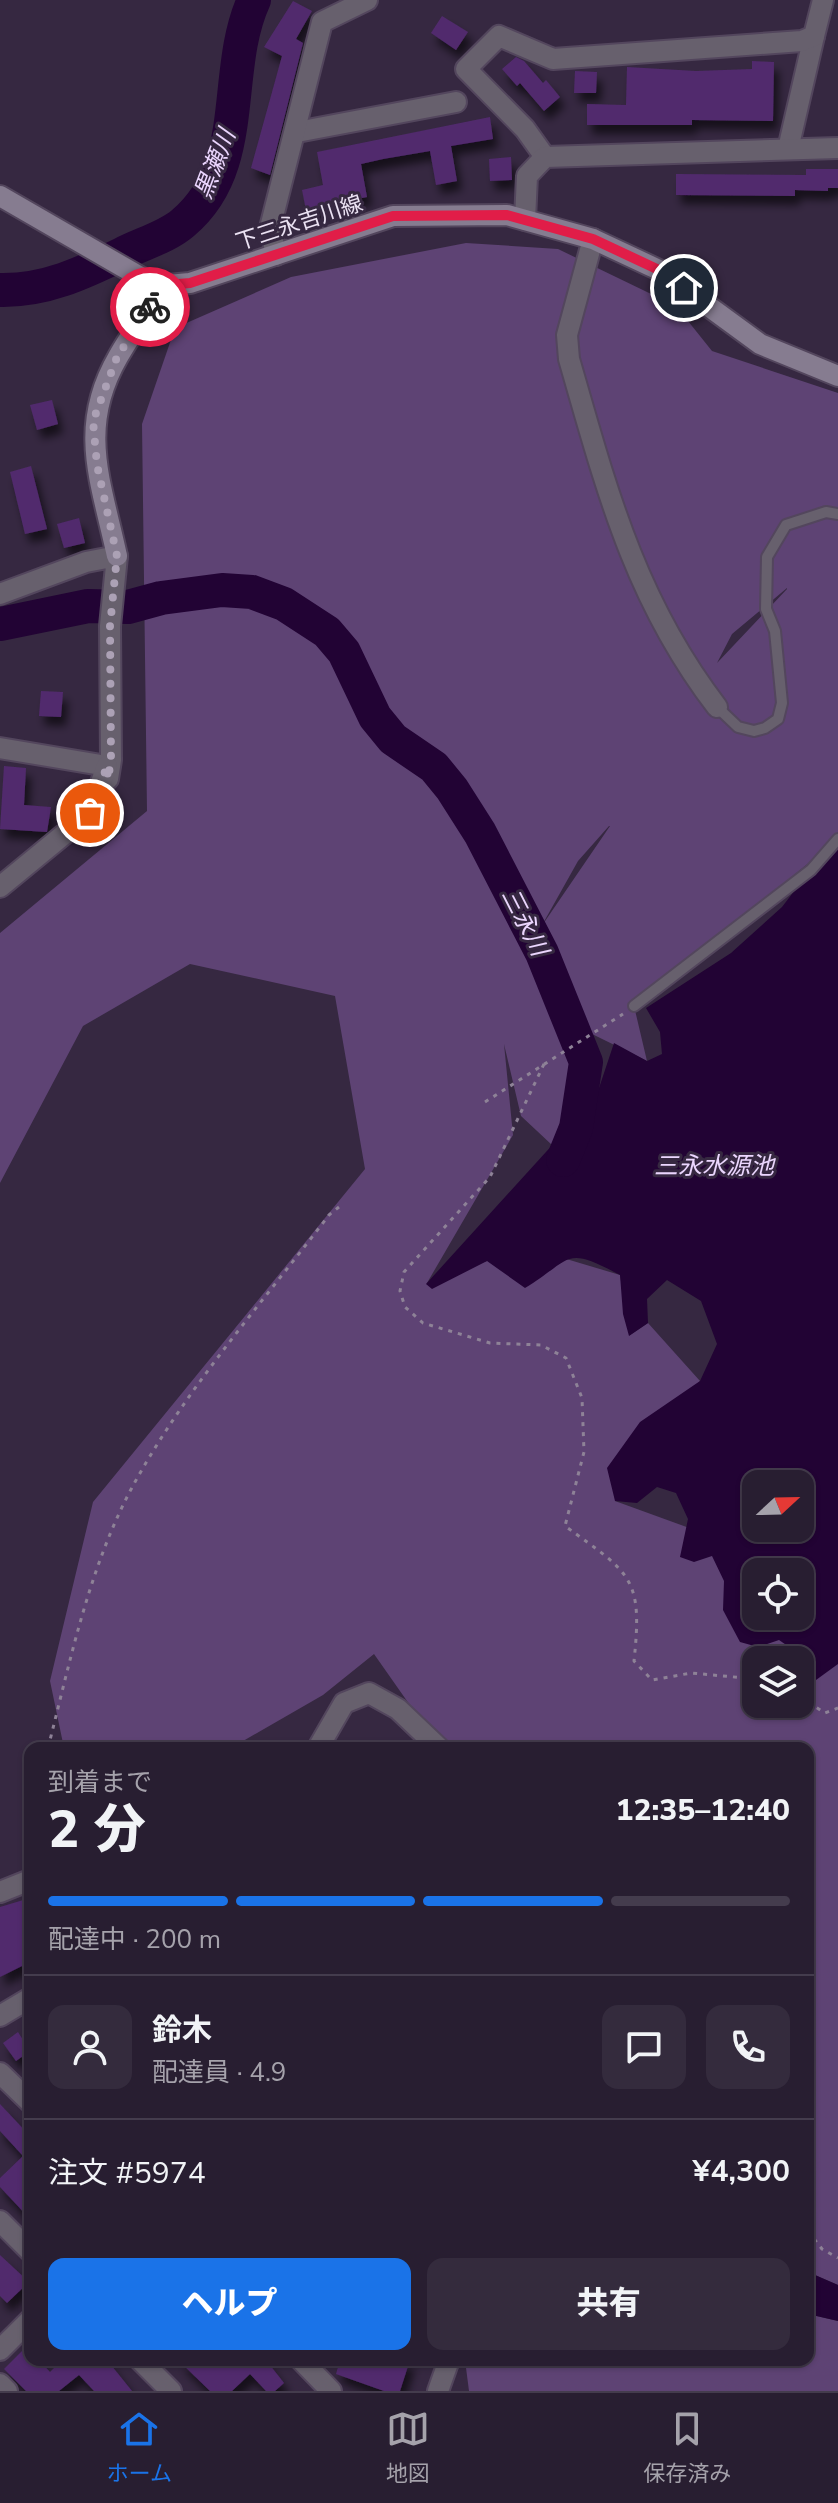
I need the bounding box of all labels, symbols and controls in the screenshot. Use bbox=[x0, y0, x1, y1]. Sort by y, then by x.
water label: 黒瀬川 bbox=[187, 122, 244, 203]
street label: 下三永吉川線 bbox=[232, 188, 367, 258]
pin bbox=[650, 254, 718, 322]
icon: home bbox=[662, 266, 706, 310]
courier bbox=[110, 267, 190, 347]
icon: bike bbox=[128, 285, 172, 329]
pin bbox=[56, 779, 124, 847]
icon: bag bbox=[68, 791, 112, 835]
water label: 三永川 bbox=[494, 883, 557, 964]
water label: 三永水源池 bbox=[654, 1150, 776, 1182]
north arrow bbox=[742, 1470, 814, 1542]
map controls bbox=[742, 1470, 814, 1718]
button: locate bbox=[742, 1558, 814, 1630]
button: layers bbox=[742, 1646, 814, 1718]
text: 到着まで bbox=[48, 1765, 152, 1800]
text: 12:35–12:40 bbox=[615, 1790, 790, 1831]
text: 2 分 bbox=[48, 1794, 146, 1865]
text: 配達中 · 200 m bbox=[48, 1922, 221, 1957]
button: person bbox=[48, 2005, 132, 2089]
button: chat bbox=[602, 2005, 686, 2089]
button: phone bbox=[706, 2005, 790, 2089]
text: 鈴木 bbox=[152, 2010, 212, 2051]
text: 配達員 · 4.9 bbox=[152, 2055, 286, 2090]
text: ¥4,300 bbox=[693, 2151, 790, 2192]
text: 注文 #5974 bbox=[48, 2153, 206, 2194]
button: ヘルプ bbox=[48, 2258, 411, 2350]
button: 共有 bbox=[427, 2258, 790, 2350]
tab: ホーム bbox=[107, 2407, 172, 2489]
tab: 地図 bbox=[386, 2407, 430, 2489]
tab: 保存済み bbox=[643, 2407, 731, 2489]

